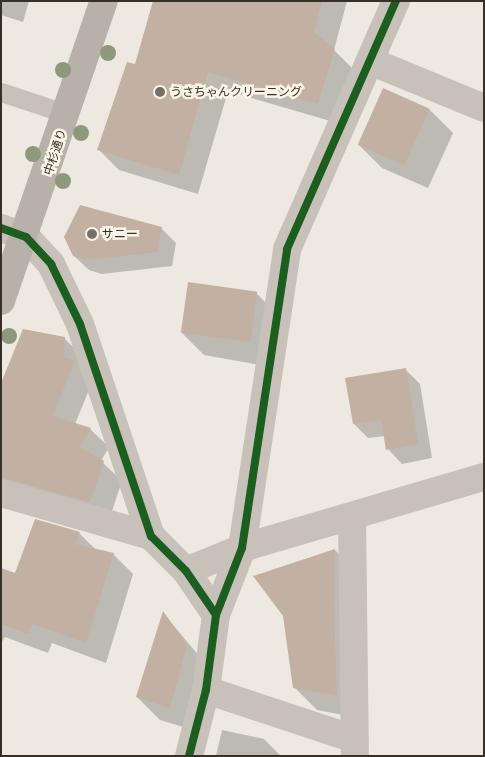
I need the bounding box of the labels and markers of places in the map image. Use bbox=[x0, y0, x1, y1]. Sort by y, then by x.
place label: うさちゃんクリーニング bbox=[170, 85, 302, 99]
marker: うさちゃんクリーニング bbox=[154, 86, 166, 98]
place label: サニー bbox=[102, 227, 138, 241]
marker: サニー bbox=[86, 228, 98, 240]

